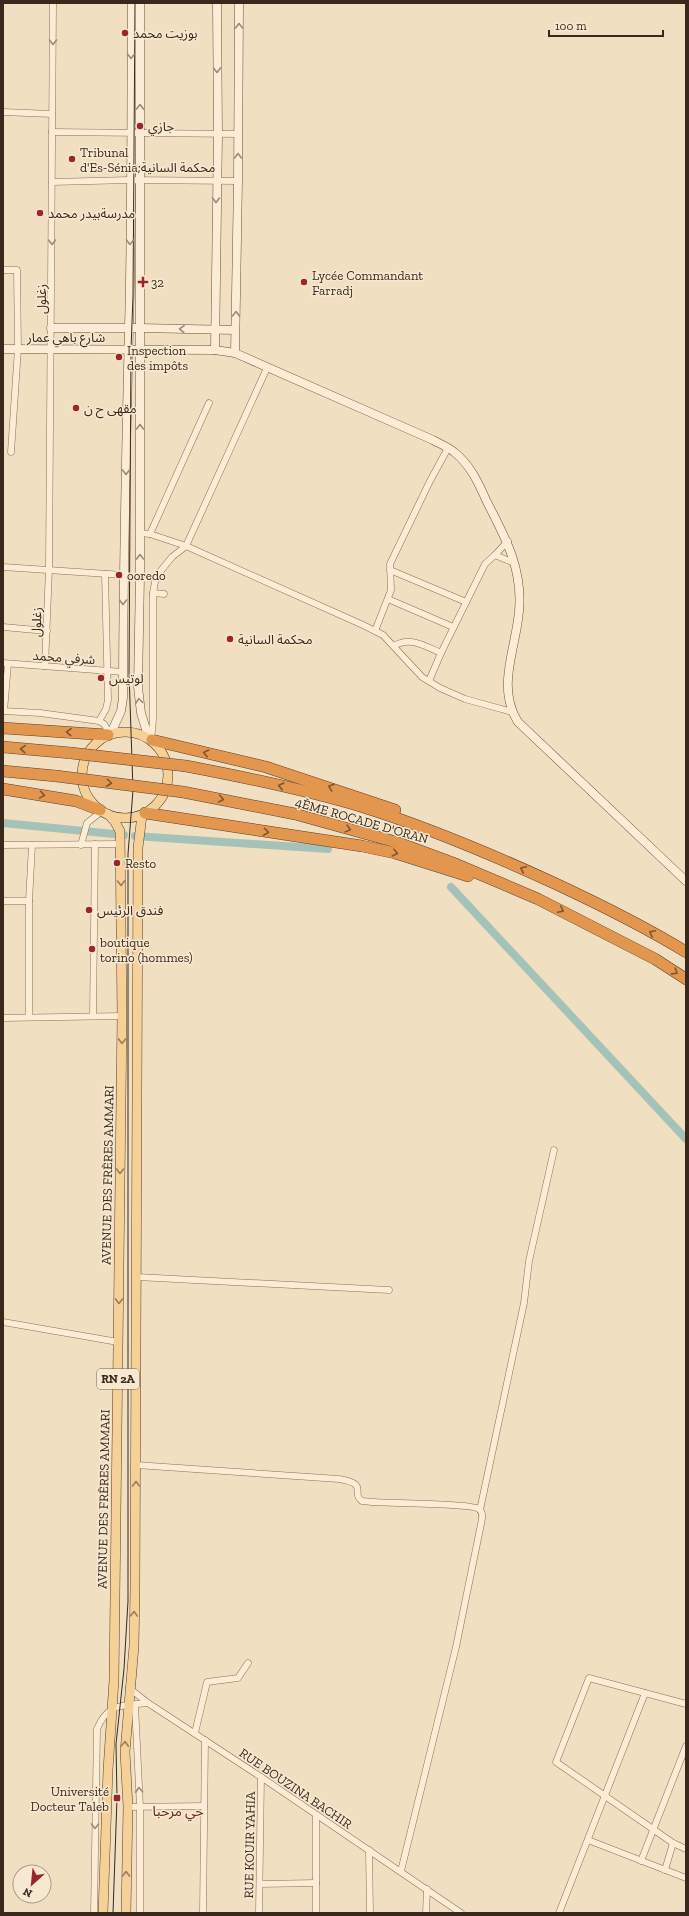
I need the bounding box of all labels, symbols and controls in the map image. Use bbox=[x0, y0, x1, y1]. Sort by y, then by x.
scale bar bbox=[549, 12, 663, 38]
text: 100 m bbox=[555, 19, 587, 33]
one-way arrow bbox=[235, 23, 243, 29]
place label: بوزيت محمد bbox=[133, 26, 198, 41]
marker: بوزيت محمد bbox=[120, 28, 130, 38]
one-way arrow bbox=[49, 39, 57, 45]
one-way arrow bbox=[127, 53, 135, 59]
one-way arrow bbox=[213, 67, 221, 73]
one-way arrow bbox=[136, 104, 144, 110]
place label: جازي bbox=[148, 119, 174, 137]
marker: جازي bbox=[135, 121, 145, 131]
place label: Tribunal d'Es-Sénia;محكمة السانية bbox=[80, 145, 215, 175]
one-way arrow bbox=[234, 153, 242, 159]
marker: Tribunal d'Es-Sénia;محكمة السانية bbox=[67, 154, 77, 164]
one-way arrow bbox=[212, 197, 220, 203]
place label: مدرسةبيدر محمد bbox=[48, 206, 135, 221]
marker: مدرسةبيدر محمد bbox=[35, 208, 45, 218]
one-way arrow bbox=[48, 239, 56, 245]
one-way arrow bbox=[126, 239, 134, 245]
place label: Lycée Commandant Farradj bbox=[312, 268, 423, 299]
place label: 32 bbox=[151, 275, 164, 290]
marker: 32 bbox=[138, 277, 148, 287]
marker: Lycée Commandant Farradj bbox=[299, 277, 309, 287]
street label: زغلول bbox=[34, 284, 50, 314]
one-way arrow bbox=[231, 311, 240, 317]
one-way arrow bbox=[179, 325, 185, 333]
street label: شارع باهي عمار bbox=[26, 330, 105, 348]
place label: Inspection des impôts bbox=[127, 343, 188, 373]
marker: Inspection des impôts bbox=[114, 352, 124, 362]
place label: مقهى ح ن bbox=[84, 401, 137, 419]
marker: مقهى ح ن bbox=[71, 403, 81, 413]
one-way arrow bbox=[136, 424, 144, 430]
one-way arrow bbox=[122, 469, 131, 475]
one-way arrow bbox=[136, 554, 144, 560]
place label: ooredo bbox=[127, 568, 166, 583]
marker: ooredo bbox=[114, 570, 124, 580]
one-way arrow bbox=[119, 599, 127, 605]
street label: زغلول bbox=[28, 607, 46, 637]
place label: محكمة السانية bbox=[238, 632, 313, 647]
marker: محكمة السانية bbox=[225, 634, 235, 644]
street label: شرفي محمد bbox=[32, 648, 96, 670]
place label: لوتيس bbox=[109, 671, 144, 687]
marker: لوتيس bbox=[96, 673, 106, 683]
one-way arrow bbox=[135, 698, 144, 704]
one-way arrow bbox=[66, 728, 72, 737]
one-way arrow bbox=[20, 744, 26, 753]
one-way arrow bbox=[202, 749, 209, 757]
one-way arrow bbox=[106, 778, 112, 787]
one-way arrow bbox=[278, 782, 285, 790]
one-way arrow bbox=[327, 784, 334, 792]
one-way arrow bbox=[38, 790, 45, 799]
one-way arrow bbox=[218, 794, 225, 803]
street label: 4ÈME ROCADE D'ORAN bbox=[294, 794, 430, 847]
one-way arrow bbox=[344, 824, 351, 833]
one-way arrow bbox=[263, 827, 270, 836]
one-way arrow bbox=[391, 849, 398, 857]
place label: Resto bbox=[125, 856, 156, 871]
marker: Resto bbox=[112, 858, 122, 868]
one-way arrow bbox=[520, 866, 527, 874]
one-way arrow bbox=[117, 880, 125, 886]
place label: فندق الرئيس bbox=[97, 903, 163, 919]
marker: فندق الرئيس bbox=[84, 905, 94, 915]
one-way arrow bbox=[556, 905, 564, 913]
one-way arrow bbox=[649, 930, 656, 937]
place label: boutique torino (hommes) bbox=[99, 935, 193, 965]
marker: boutique torino (hommes) bbox=[87, 944, 97, 954]
one-way arrow bbox=[671, 967, 678, 975]
one-way arrow bbox=[118, 1038, 126, 1044]
street label: AVENUE DES FRÈRES AMMARI bbox=[98, 1085, 117, 1265]
one-way arrow bbox=[116, 1168, 124, 1174]
one-way arrow bbox=[115, 1298, 123, 1304]
road number: RN 2A bbox=[97, 1369, 139, 1389]
street label: AVENUE DES FRÈRES AMMARI bbox=[94, 1409, 113, 1589]
one-way arrow bbox=[131, 1481, 140, 1487]
one-way arrow bbox=[130, 1611, 139, 1617]
one-way arrow bbox=[121, 1741, 130, 1747]
street label: RUE BOUZINA BACHIR bbox=[237, 1745, 355, 1832]
place label: Université Docteur Taleb bbox=[30, 1784, 109, 1814]
one-way arrow bbox=[135, 1787, 144, 1793]
street label: RUE KOUIR YAHIA bbox=[241, 1791, 258, 1899]
marker: Université Docteur Taleb bbox=[112, 1793, 122, 1803]
district label: حي مرحبا bbox=[152, 1803, 204, 1822]
one-way arrow bbox=[91, 1823, 100, 1829]
north arrow bbox=[12, 1864, 52, 1904]
one-way arrow bbox=[122, 1871, 130, 1877]
text: N bbox=[20, 1884, 34, 1900]

